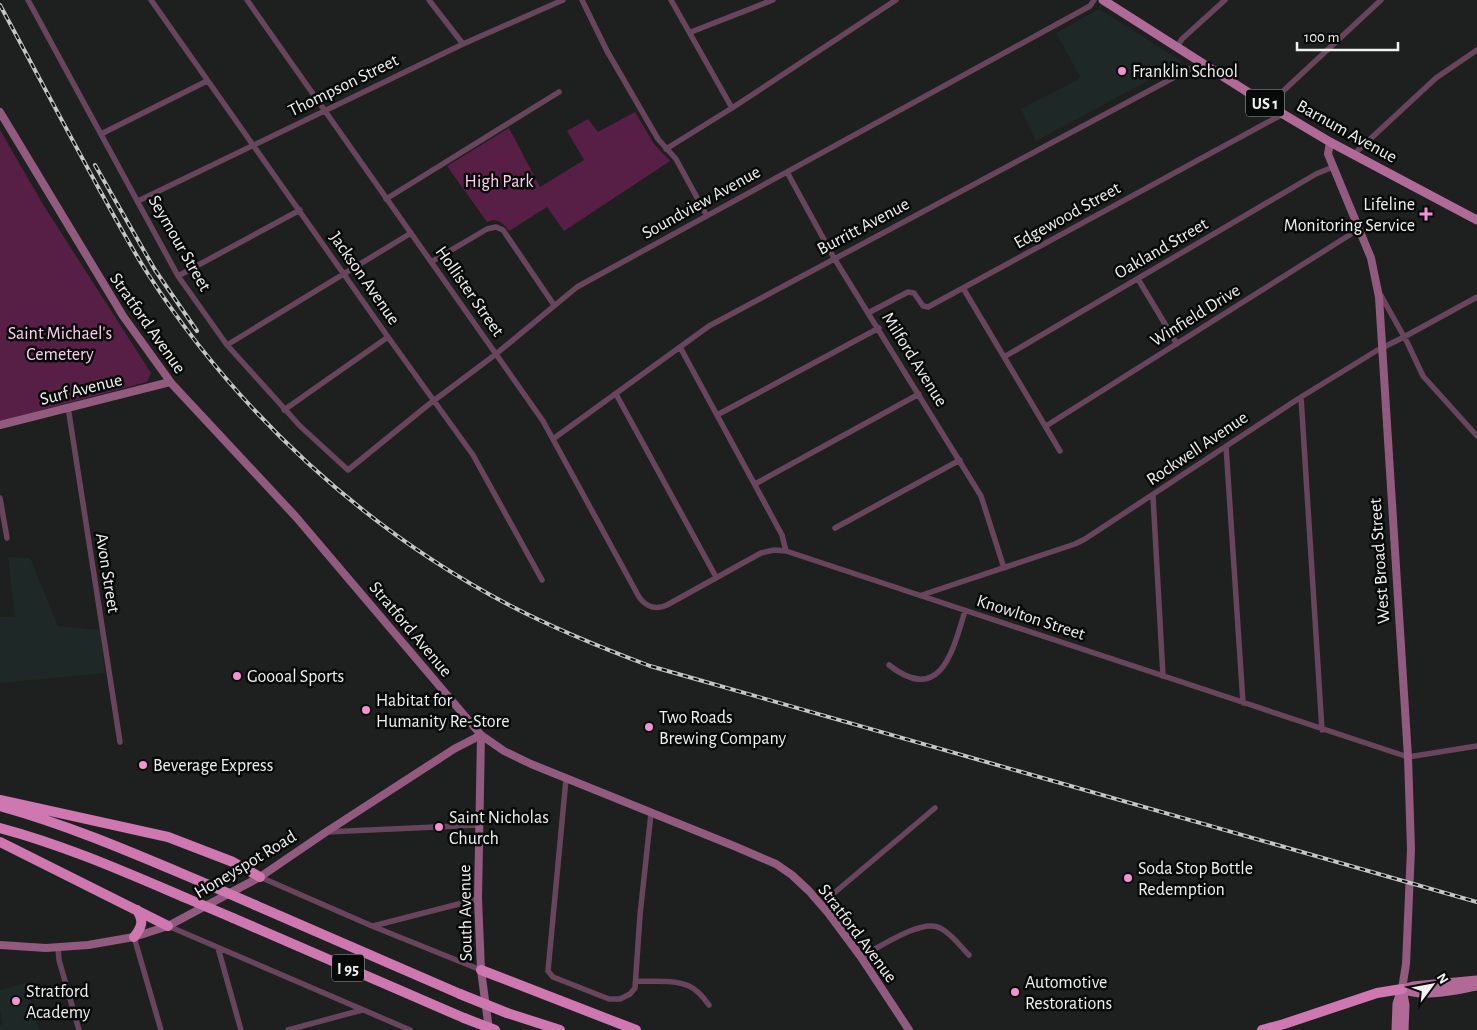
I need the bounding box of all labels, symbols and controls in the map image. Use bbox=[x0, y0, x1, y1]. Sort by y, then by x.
scale bar bbox=[1297, 20, 1398, 52]
text: 100 m bbox=[1304, 30, 1339, 45]
street label: Thompson Street bbox=[285, 51, 402, 120]
place label: Franklin School bbox=[1132, 63, 1238, 81]
marker: Franklin School bbox=[1116, 65, 1128, 77]
road number: US 1 bbox=[1246, 90, 1284, 116]
street label: Barnum Avenue bbox=[1293, 97, 1400, 167]
street label: Soundview Avenue bbox=[639, 163, 764, 243]
park label: High Park bbox=[465, 173, 534, 191]
street label: Edgewood Street bbox=[1011, 179, 1124, 253]
street label: Seymour Street bbox=[144, 192, 214, 295]
street label: Burritt Avenue bbox=[814, 195, 913, 259]
place label: Lifeline Monitoring Service bbox=[1284, 196, 1415, 235]
marker: Lifeline Monitoring Service bbox=[1419, 207, 1433, 221]
street label: Oakland Street bbox=[1112, 215, 1211, 283]
street label: Jackson Avenue bbox=[326, 229, 403, 328]
street label: Hollister Street bbox=[432, 243, 507, 340]
street label: Stratford Avenue bbox=[106, 270, 188, 377]
street label: Winfield Drive bbox=[1148, 281, 1244, 351]
street label: Milford Avenue bbox=[878, 309, 950, 410]
park label: Saint Michael's Cemetery bbox=[8, 325, 112, 364]
street label: Surf Avenue bbox=[38, 371, 124, 409]
street label: Rockwell Avenue bbox=[1144, 408, 1251, 489]
street label: West Broad Street bbox=[1367, 497, 1393, 624]
street label: Avon Street bbox=[92, 532, 122, 615]
street label: Stratford Avenue bbox=[365, 579, 455, 681]
street label: Knowlton Street bbox=[974, 592, 1087, 644]
place label: Goooal Sports bbox=[247, 668, 344, 686]
marker: Goooal Sports bbox=[231, 670, 243, 682]
place label: Habitat for Humanity Re-Store bbox=[376, 692, 510, 731]
marker: Habitat for Humanity Re-Store bbox=[360, 704, 372, 716]
place label: Two Roads Brewing Company bbox=[659, 709, 786, 748]
marker: Two Roads Brewing Company bbox=[643, 721, 655, 733]
place label: Beverage Express bbox=[153, 757, 273, 775]
marker: Beverage Express bbox=[137, 759, 149, 771]
place label: Saint Nicholas Church bbox=[449, 809, 549, 848]
marker: Saint Nicholas Church bbox=[433, 821, 445, 833]
street label: Honeyspot Road bbox=[192, 828, 299, 902]
place label: Soda Stop Bottle Redemption bbox=[1138, 860, 1253, 899]
street label: South Avenue bbox=[456, 864, 476, 961]
marker: Soda Stop Bottle Redemption bbox=[1122, 872, 1134, 884]
street label: Stratford Avenue bbox=[814, 881, 900, 986]
road number: I 95 bbox=[332, 954, 364, 981]
north arrow bbox=[1407, 960, 1457, 1010]
text: N bbox=[1434, 971, 1451, 986]
place label: Automotive Restorations bbox=[1025, 974, 1112, 1013]
place label: Stratford Academy bbox=[26, 983, 91, 1022]
marker: Automotive Restorations bbox=[1009, 986, 1021, 998]
marker: Stratford Academy bbox=[10, 995, 22, 1007]

